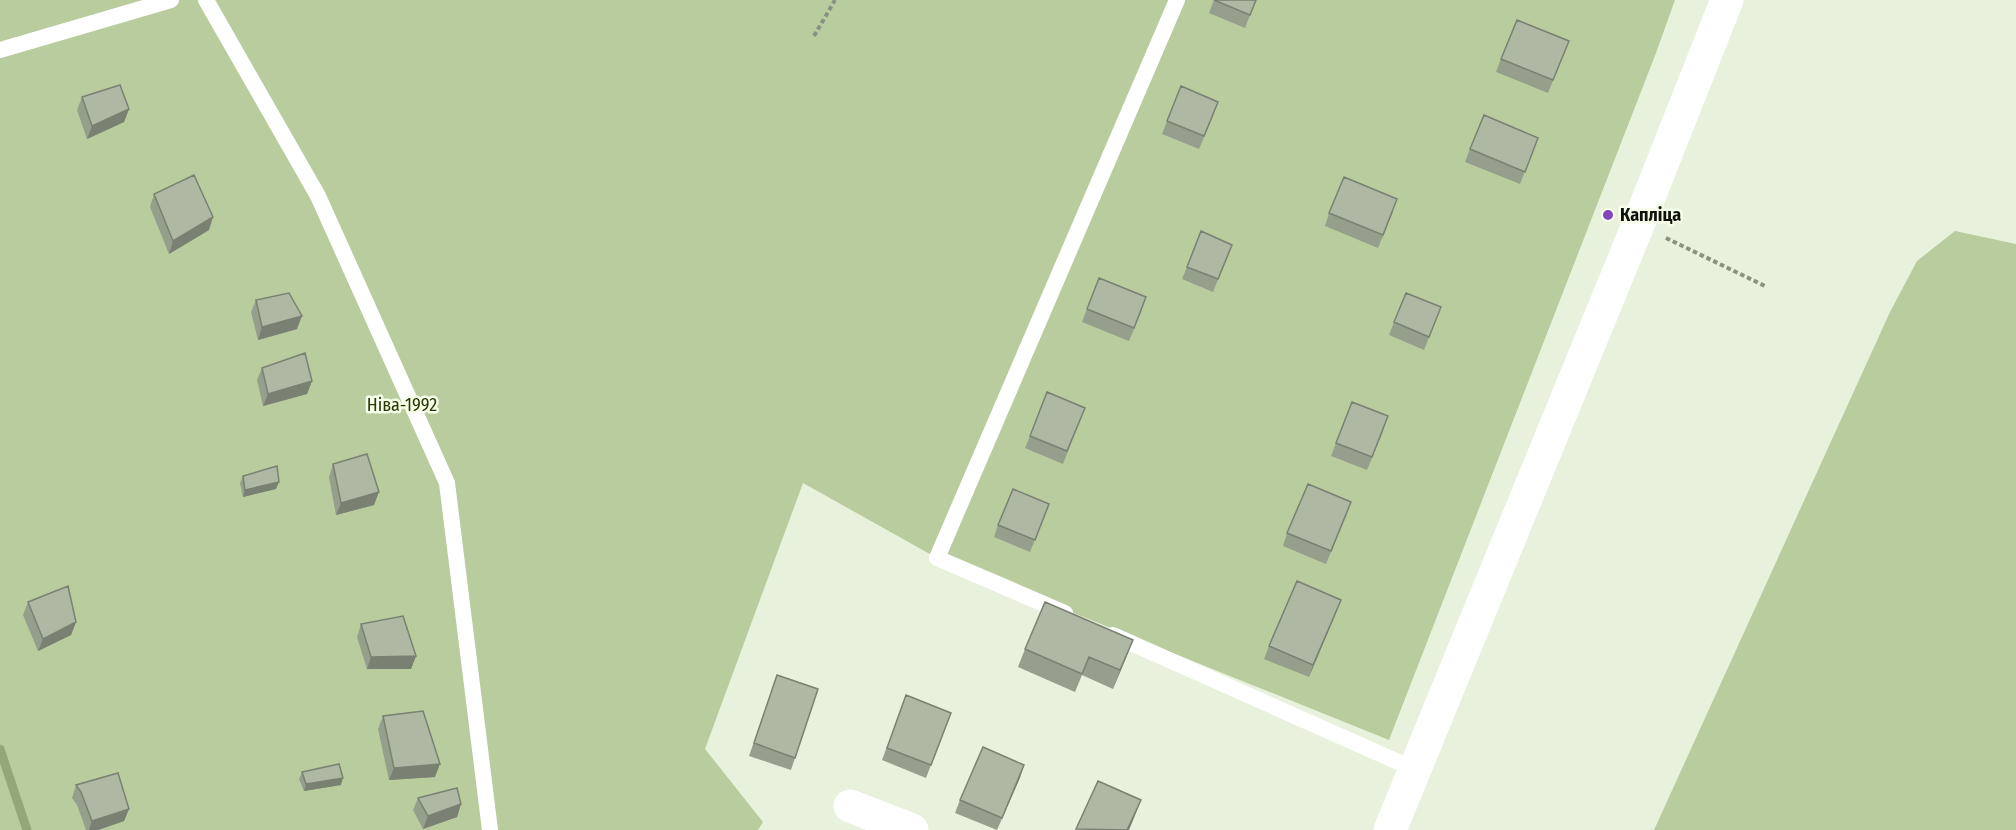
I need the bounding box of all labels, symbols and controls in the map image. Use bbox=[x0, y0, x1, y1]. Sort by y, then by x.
place label: Капліца bbox=[1620, 204, 1681, 226]
marker: Капліца bbox=[1601, 208, 1615, 222]
park label: Ніва-1992 bbox=[367, 394, 437, 416]

